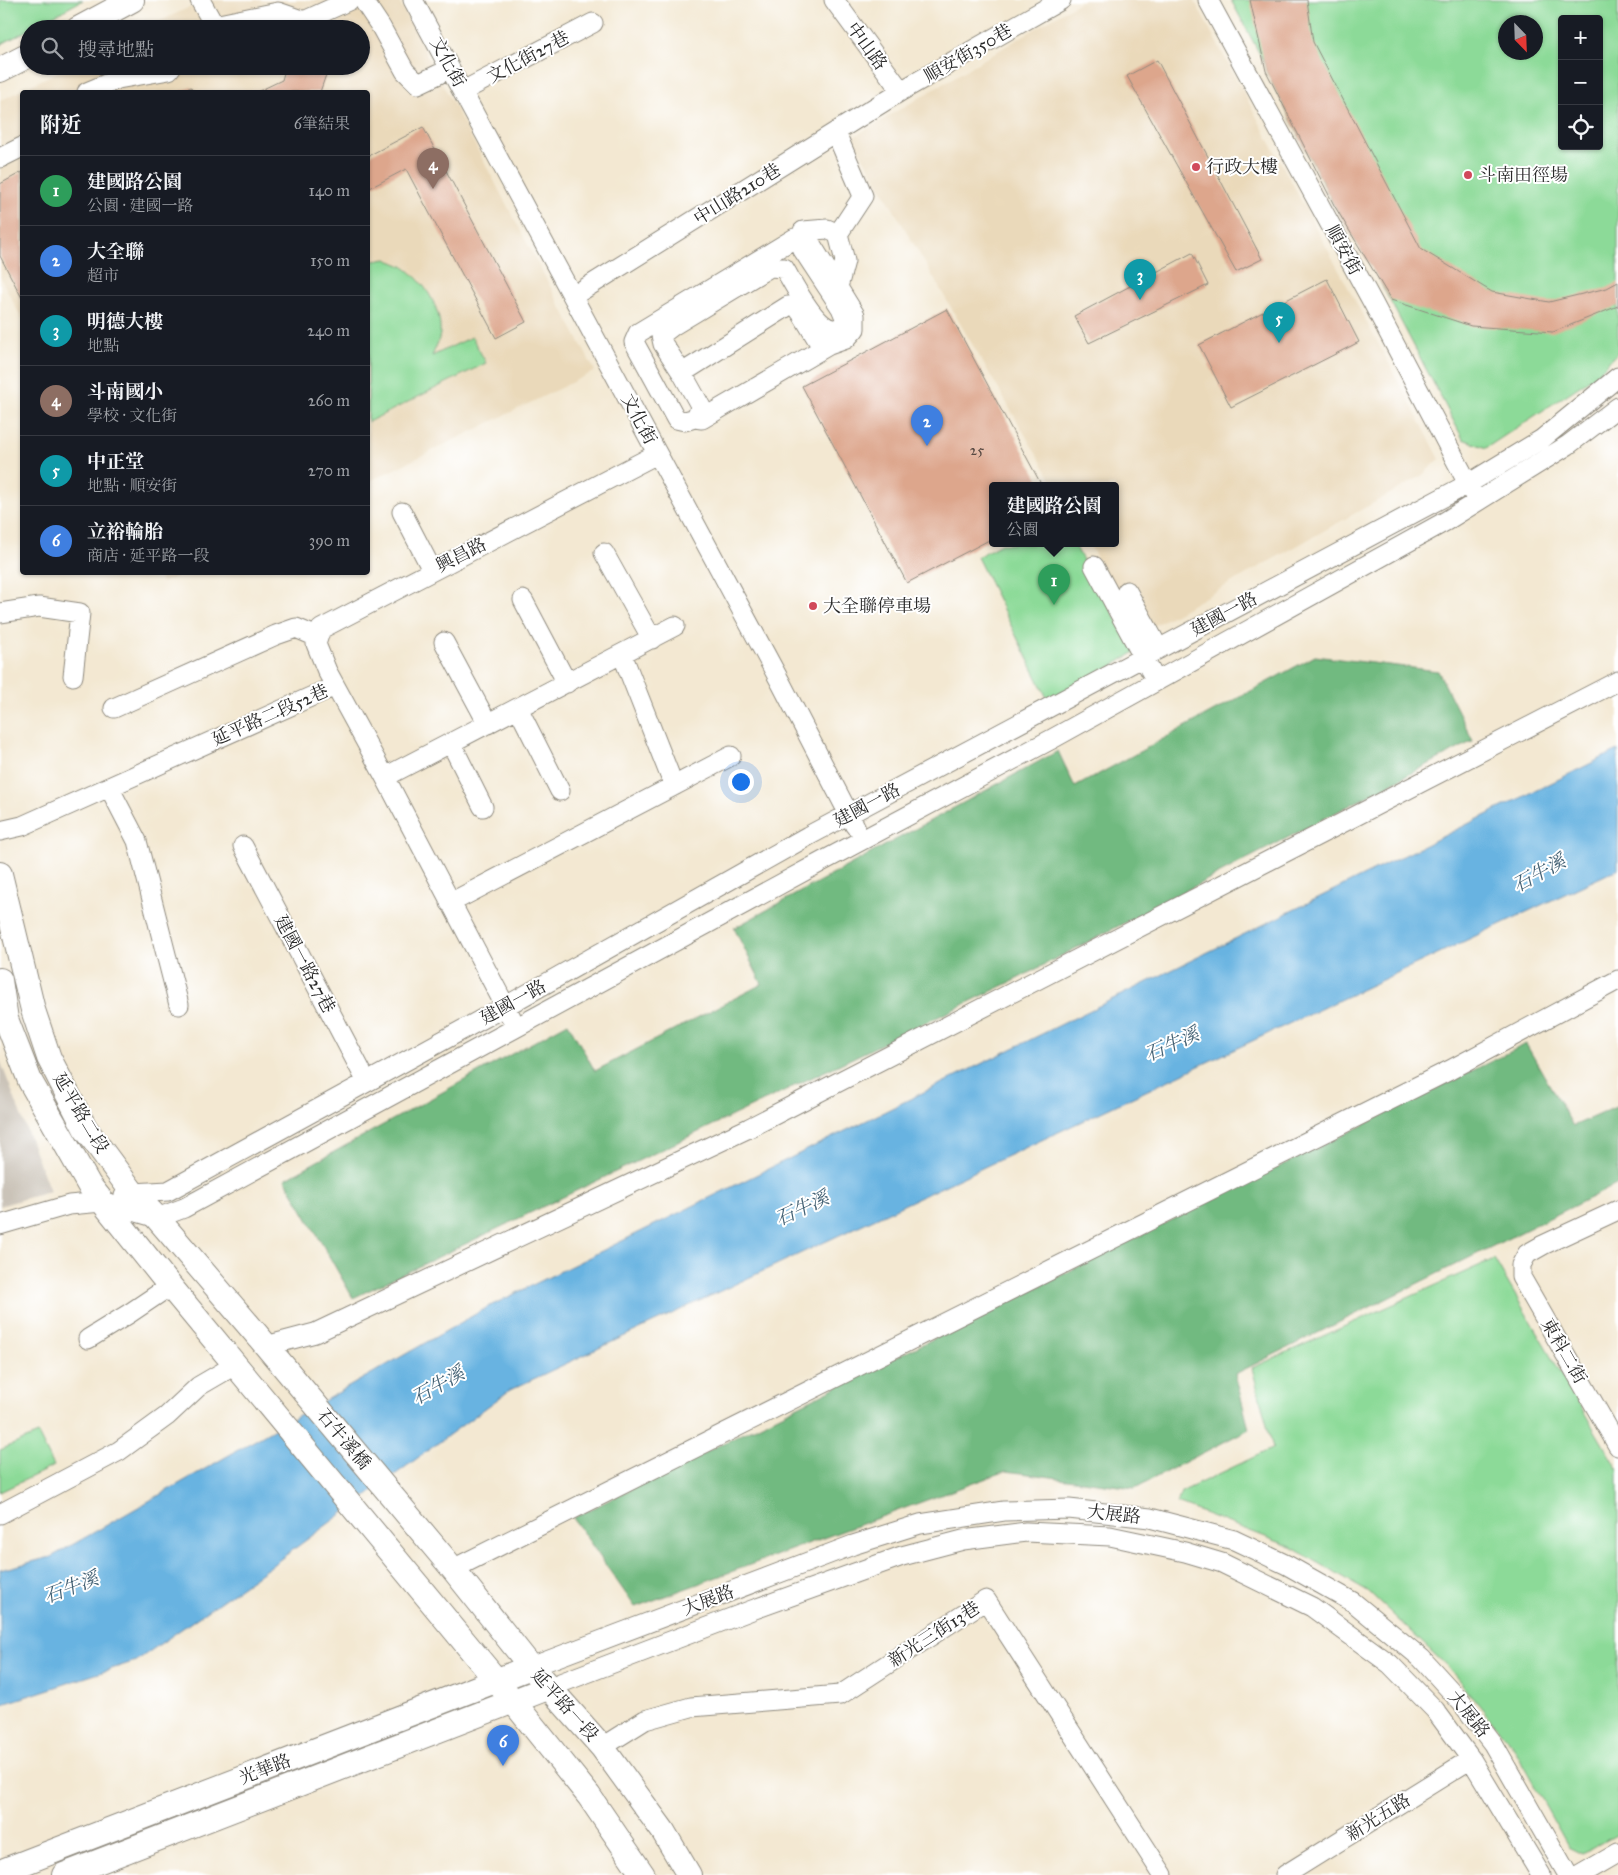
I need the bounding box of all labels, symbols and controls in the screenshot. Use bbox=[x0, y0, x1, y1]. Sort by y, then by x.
north arrow bbox=[1498, 15, 1543, 60]
map controls bbox=[1558, 15, 1603, 150]
button: + bbox=[1558, 15, 1603, 60]
street label: 中山路 bbox=[842, 18, 892, 74]
street label: 順安街350巷 bbox=[920, 19, 1016, 87]
search box bbox=[20, 20, 370, 75]
street label: 文化街27巷 bbox=[483, 26, 573, 88]
street label: 文化街 bbox=[425, 33, 471, 91]
icon: search bbox=[38, 34, 66, 62]
text: 搜尋地點 bbox=[78, 38, 154, 61]
button: − bbox=[1558, 60, 1603, 105]
button: locate bbox=[1558, 105, 1603, 150]
text: 附近 bbox=[40, 112, 82, 138]
text: 6筆結果 bbox=[294, 114, 350, 133]
pin: 4 bbox=[417, 148, 449, 189]
place label: 行政大樓 bbox=[1206, 156, 1278, 178]
street label: 中山路210巷 bbox=[689, 159, 785, 229]
marker: 行政大樓 bbox=[1190, 161, 1202, 173]
place label: 斗南田徑場 bbox=[1478, 164, 1568, 186]
marker: 斗南田徑場 bbox=[1462, 169, 1474, 181]
text: 建國路公園 bbox=[87, 170, 182, 193]
text: 1 bbox=[53, 181, 59, 200]
text: 140 m bbox=[309, 181, 350, 200]
text: 公園 · 建國一路 bbox=[87, 196, 193, 215]
street label: 順安街 bbox=[1321, 221, 1367, 279]
text: 大全聯 bbox=[87, 240, 144, 263]
text: 2 bbox=[52, 251, 60, 270]
text: 150 m bbox=[310, 251, 350, 270]
pin: 3 bbox=[1124, 259, 1156, 300]
text: 超市 bbox=[87, 266, 119, 285]
pin: 5 bbox=[1263, 302, 1295, 343]
text: 明德大樓 bbox=[87, 310, 163, 333]
text: 3 bbox=[53, 321, 59, 340]
text: 240 m bbox=[307, 321, 350, 340]
text: 地點 bbox=[87, 336, 119, 355]
text: 斗南國小 bbox=[87, 380, 163, 403]
street label: 文化街 bbox=[617, 390, 661, 448]
text: 4 bbox=[52, 391, 60, 410]
text: 260 m bbox=[308, 391, 350, 410]
pin: 2 bbox=[911, 405, 943, 446]
text: 學校 · 文化街 bbox=[87, 406, 177, 425]
house number: 25 bbox=[970, 441, 984, 459]
text: 中正堂 bbox=[87, 450, 144, 473]
text: 5 bbox=[52, 461, 60, 480]
text: 270 m bbox=[308, 461, 350, 480]
text: 地點 · 順安街 bbox=[87, 476, 177, 495]
popup bbox=[989, 482, 1119, 547]
text: 建國路公園 bbox=[1006, 494, 1102, 517]
text: 立裕輪胎 bbox=[87, 520, 163, 543]
text: 公園 bbox=[1006, 520, 1039, 539]
text: 6 bbox=[52, 531, 60, 550]
text: 390 m bbox=[309, 531, 350, 550]
street label: 興昌路 bbox=[432, 533, 490, 577]
text: 商店 · 延平路一段 bbox=[87, 546, 209, 565]
pin: 1 bbox=[1038, 564, 1070, 605]
street label: 建國一路 bbox=[1187, 587, 1261, 641]
place label: 大全聯停車場 bbox=[823, 595, 931, 617]
marker: 大全聯停車場 bbox=[807, 600, 819, 612]
street label: 延平路二段52巷 bbox=[208, 679, 332, 751]
your location bbox=[728, 769, 754, 795]
street label: 建國一路 bbox=[830, 778, 904, 832]
water label: 石牛溪 bbox=[1508, 848, 1571, 897]
street label: 建國一路27巷 bbox=[270, 911, 340, 1017]
street label: 建國一路 bbox=[476, 975, 550, 1029]
water label: 石牛溪 bbox=[1141, 1021, 1205, 1066]
street label: 延平路二段 bbox=[48, 1069, 114, 1157]
water label: 石牛溪 bbox=[771, 1185, 834, 1230]
street label: 東科二街 bbox=[1536, 1314, 1592, 1388]
water label: 石牛溪 bbox=[408, 1360, 470, 1409]
street label: 石牛溪橋 bbox=[312, 1404, 376, 1474]
street label: 大展路 bbox=[1086, 1500, 1142, 1528]
water label: 石牛溪 bbox=[40, 1565, 104, 1608]
street label: 大展路 bbox=[679, 1580, 737, 1620]
street label: 新光三街13巷 bbox=[884, 1596, 984, 1672]
street label: 延平路一段 bbox=[527, 1664, 603, 1746]
street label: 大展路 bbox=[1443, 1686, 1495, 1742]
pin: 6 bbox=[487, 1725, 519, 1766]
street label: 光華路 bbox=[236, 1749, 294, 1789]
street label: 新光五路 bbox=[1342, 1789, 1414, 1845]

